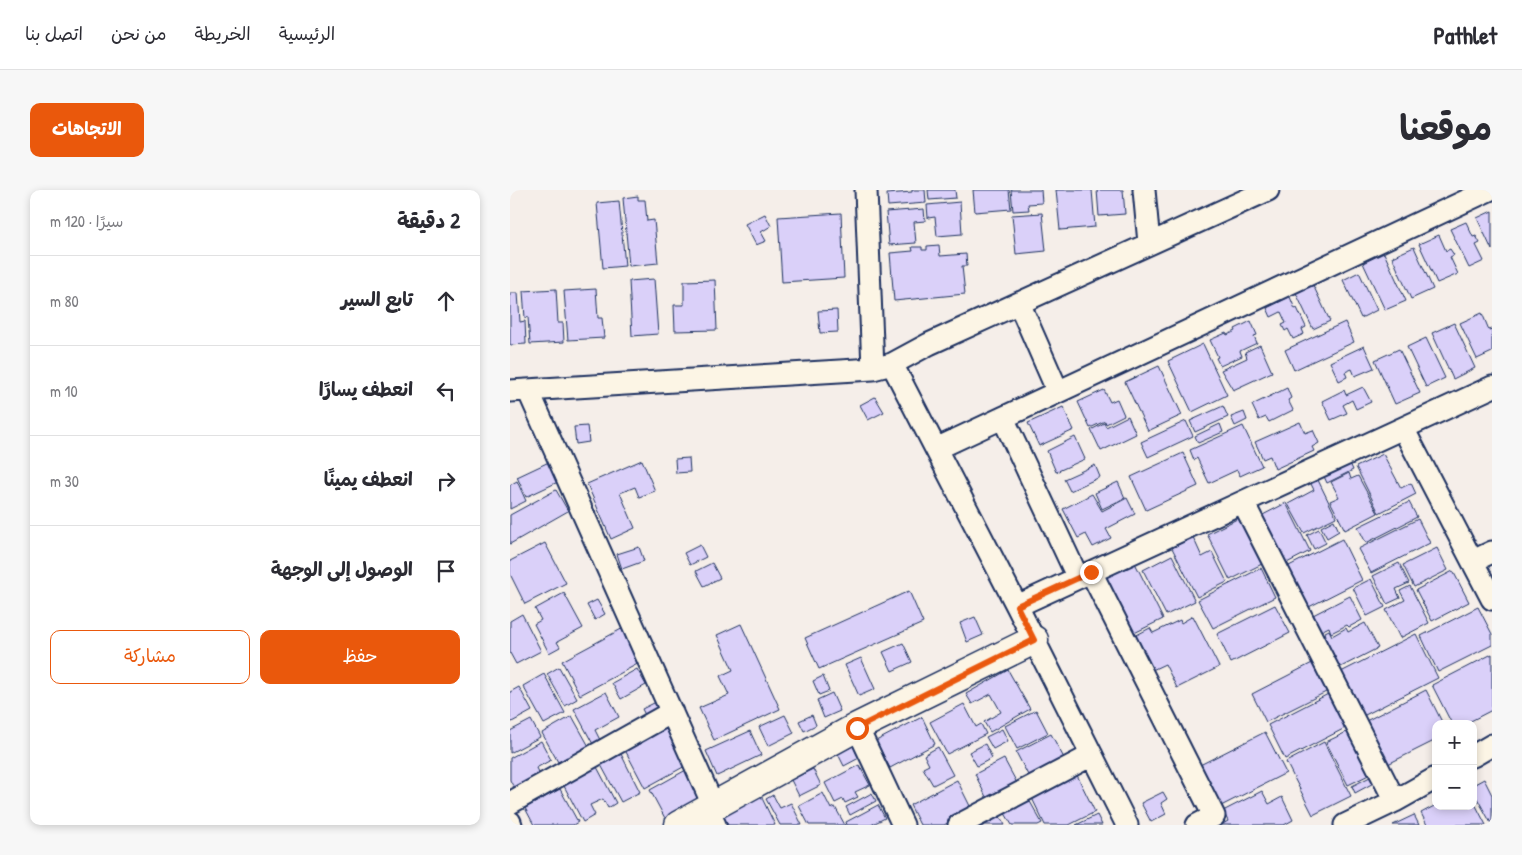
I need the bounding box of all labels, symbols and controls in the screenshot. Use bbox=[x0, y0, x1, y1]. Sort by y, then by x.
text: Pathlet bbox=[1434, 19, 1497, 51]
text: اتصل بنا bbox=[25, 21, 83, 46]
text: من نحن bbox=[111, 21, 167, 46]
text: الخريطة bbox=[195, 21, 251, 46]
text: الرئيسية bbox=[279, 21, 335, 46]
button: الاتجاهات bbox=[30, 103, 144, 157]
text: موقعنا bbox=[1399, 104, 1492, 151]
text: 2 دقيقة bbox=[397, 206, 460, 235]
text: سيرًا · 120 m bbox=[50, 210, 123, 232]
text: تابع السير bbox=[341, 286, 413, 312]
icon: ahead bbox=[432, 287, 460, 315]
text: 80 m bbox=[50, 290, 79, 312]
text: انعطف يسارًا bbox=[319, 376, 413, 402]
icon: left bbox=[432, 377, 460, 405]
text: 10 m bbox=[50, 380, 78, 402]
text: انعطف يمينًا bbox=[324, 466, 413, 492]
icon: right bbox=[432, 467, 460, 495]
text: 30 m bbox=[50, 470, 79, 492]
text: الوصول إلى الوجهة bbox=[271, 556, 413, 582]
icon: arrive bbox=[432, 557, 460, 585]
route end bbox=[1080, 561, 1103, 584]
button: مشاركة bbox=[50, 630, 250, 684]
button: حفظ bbox=[260, 630, 460, 684]
route start bbox=[846, 717, 869, 740]
map controls bbox=[1432, 720, 1477, 810]
button: + bbox=[1432, 720, 1477, 765]
button: − bbox=[1432, 765, 1477, 810]

